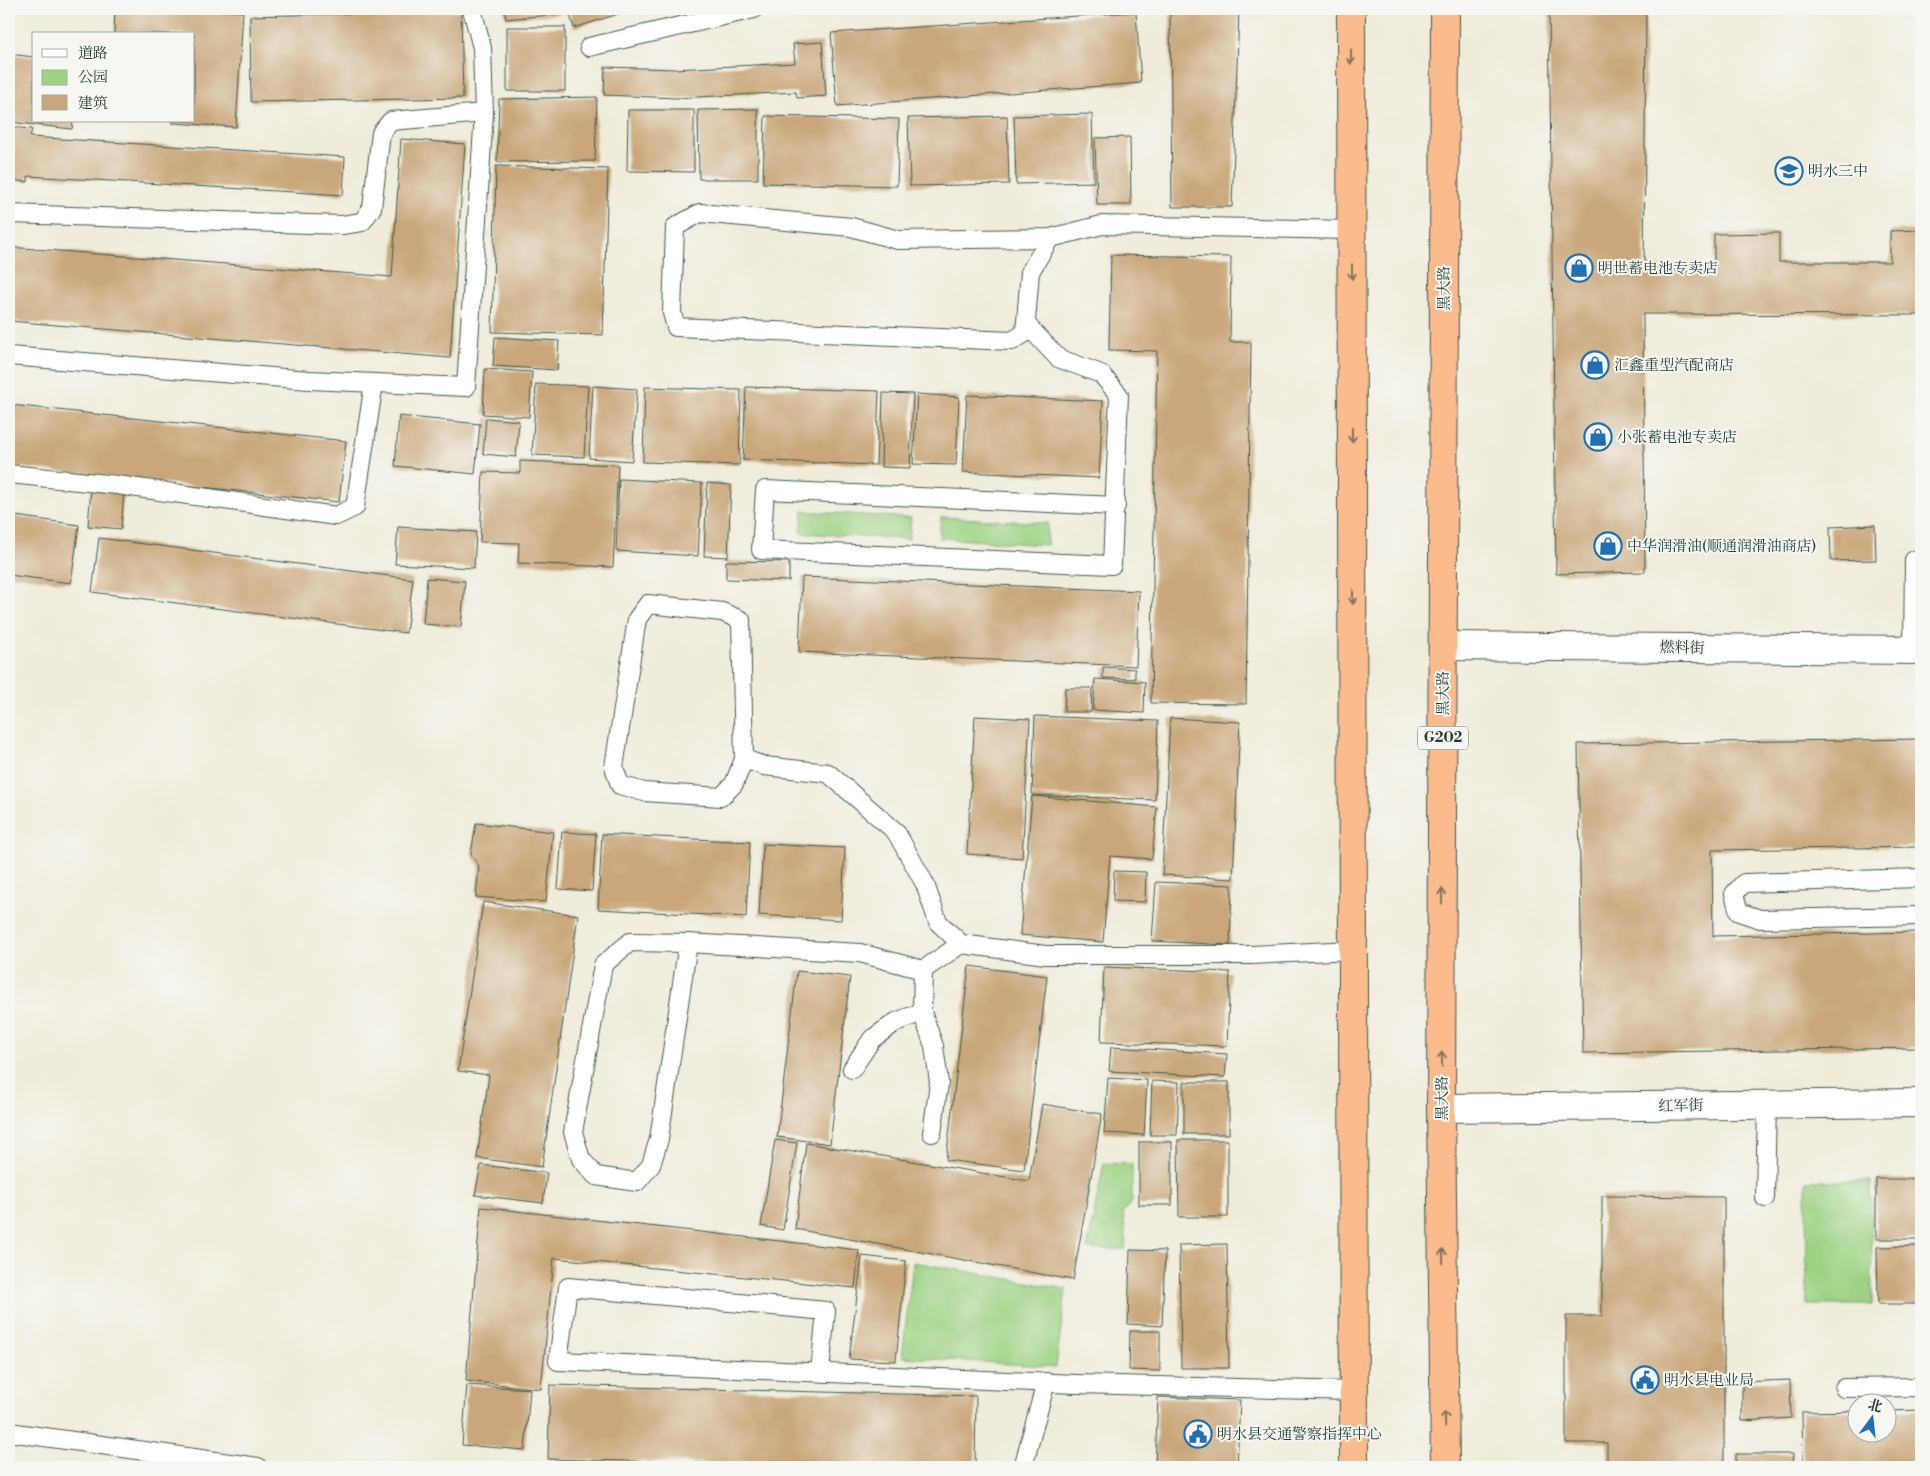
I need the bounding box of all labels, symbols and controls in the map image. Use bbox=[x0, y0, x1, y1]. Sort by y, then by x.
legend bbox=[32, 32, 195, 122]
text: 道路 bbox=[78, 44, 108, 63]
one-way arrow bbox=[1346, 49, 1356, 65]
text: 公园 bbox=[78, 68, 108, 87]
text: 建筑 bbox=[78, 94, 108, 113]
school or university icon: 明水三中 bbox=[1774, 156, 1804, 186]
place label: 明水三中 bbox=[1808, 162, 1868, 181]
shop icon: 明世蓄电池专卖店 bbox=[1564, 253, 1594, 283]
place label: 明世蓄电池专卖店 bbox=[1598, 259, 1718, 278]
one-way arrow bbox=[1347, 264, 1357, 280]
street label: 黑大路 bbox=[1435, 265, 1454, 311]
shop icon: 汇鑫重型汽配商店 bbox=[1580, 350, 1610, 380]
place label: 汇鑫重型汽配商店 bbox=[1614, 356, 1734, 375]
shop icon: 小张蓄电池专卖店 bbox=[1583, 422, 1613, 452]
one-way arrow bbox=[1347, 426, 1357, 443]
place label: 小张蓄电池专卖店 bbox=[1617, 428, 1737, 447]
shop icon: 中华润滑油(顺通润滑油商店) bbox=[1593, 531, 1623, 561]
place label: 中华润滑油(顺通润滑油商店) bbox=[1627, 537, 1816, 556]
one-way arrow bbox=[1348, 589, 1358, 605]
street label: 燃料街 bbox=[1659, 638, 1705, 658]
street label: 黑大路 bbox=[1434, 670, 1453, 716]
road number: G202 bbox=[1418, 726, 1468, 750]
one-way arrow bbox=[1437, 888, 1447, 904]
one-way arrow bbox=[1437, 1051, 1447, 1067]
street label: 黑大路 bbox=[1433, 1075, 1452, 1121]
street label: 红军街 bbox=[1658, 1096, 1704, 1116]
one-way arrow bbox=[1438, 1248, 1448, 1264]
public building icon: 明水县电业局 bbox=[1630, 1365, 1660, 1395]
place label: 明水县电业局 bbox=[1664, 1371, 1754, 1390]
north arrow bbox=[1848, 1394, 1898, 1444]
text: 北 bbox=[1866, 1396, 1884, 1417]
one-way arrow bbox=[1440, 1411, 1450, 1427]
public building icon: 明水县交通警察指挥中心 bbox=[1183, 1419, 1213, 1449]
place label: 明水县交通警察指挥中心 bbox=[1217, 1425, 1382, 1444]

